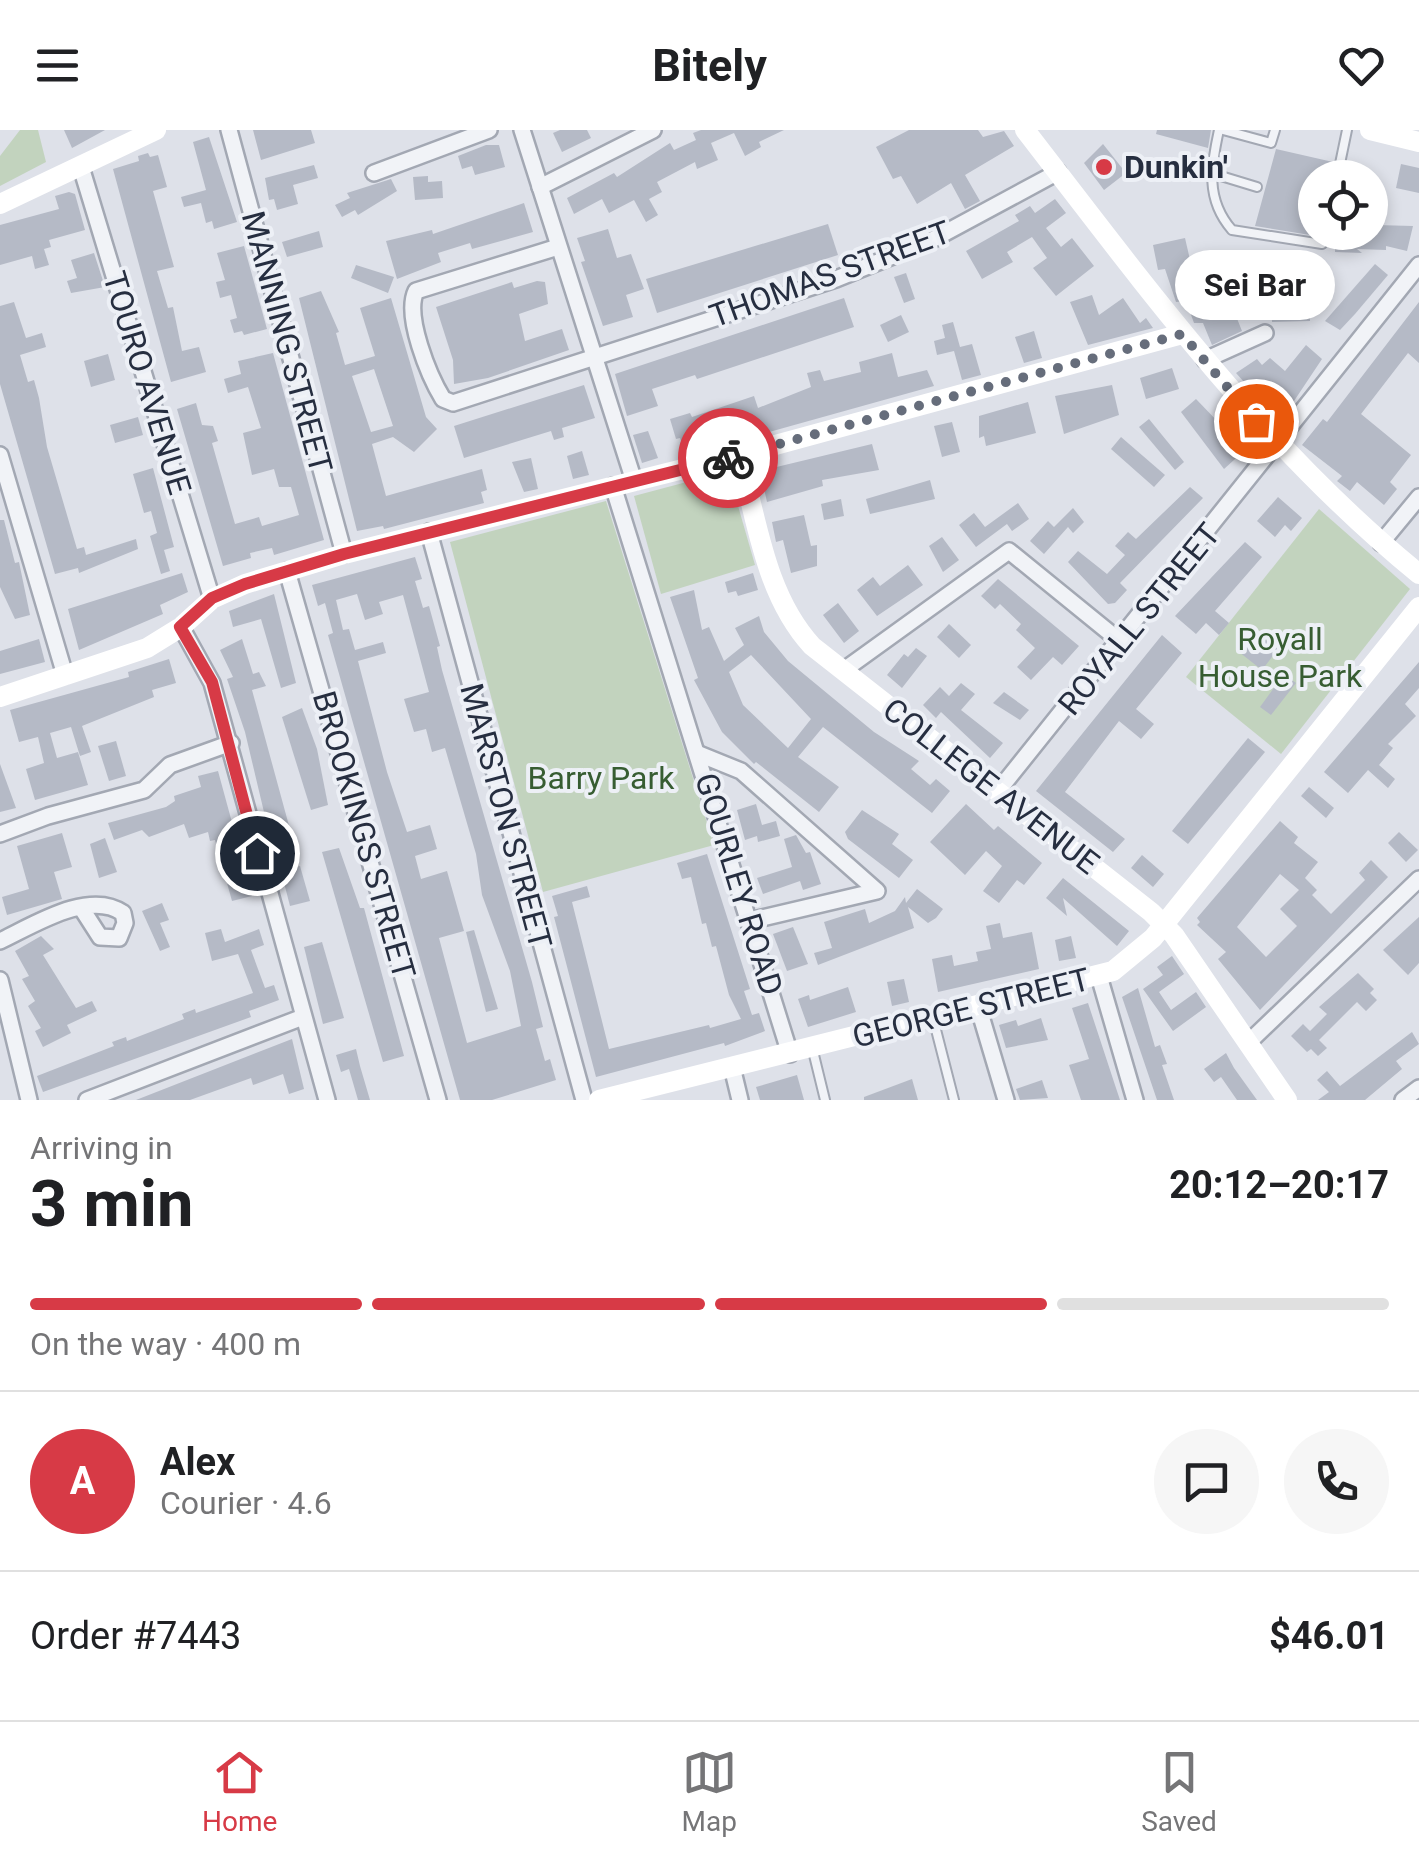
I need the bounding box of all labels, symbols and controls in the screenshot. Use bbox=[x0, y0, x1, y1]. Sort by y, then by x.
icon: menu bbox=[30, 38, 85, 93]
icon: heart bbox=[1334, 38, 1389, 93]
text: Bitely bbox=[652, 39, 767, 92]
place label: Dunkin' bbox=[1124, 148, 1228, 186]
marker: Dunkin' bbox=[1093, 156, 1115, 178]
map controls bbox=[1298, 160, 1388, 250]
button: locate bbox=[1298, 160, 1388, 250]
street label: MANNING STREET bbox=[234, 207, 340, 477]
street label: THOMAS STREET bbox=[704, 213, 956, 335]
callout: Sei Bar bbox=[1176, 251, 1336, 321]
text: Sei Bar bbox=[1204, 266, 1306, 304]
street label: TOURO AVENUE bbox=[95, 267, 199, 499]
pin bbox=[1214, 379, 1299, 464]
icon: bag bbox=[1229, 394, 1284, 449]
courier bbox=[678, 408, 778, 508]
icon: bike bbox=[701, 431, 756, 486]
street label: ROYALL STREET bbox=[1050, 515, 1228, 723]
park label: Royall House Park bbox=[1198, 620, 1363, 695]
street label: MARSTON STREET bbox=[452, 679, 560, 953]
street label: BROOKINGS STREET bbox=[305, 687, 423, 983]
street label: COLLEGE AVENUE bbox=[876, 690, 1106, 882]
park label: Barry Park bbox=[528, 759, 675, 797]
street label: GOURLEY ROAD bbox=[687, 768, 791, 1000]
pin bbox=[215, 811, 300, 896]
icon: home bbox=[230, 826, 285, 881]
street label: GEORGE STREET bbox=[848, 960, 1094, 1056]
text: Arriving in bbox=[30, 1129, 173, 1167]
text: 20:12–20:17 bbox=[1169, 1163, 1389, 1207]
text: 3 min bbox=[30, 1166, 193, 1242]
text: On the way · 400 m bbox=[30, 1325, 301, 1363]
button: chat bbox=[1154, 1429, 1259, 1534]
button: phone bbox=[1284, 1429, 1389, 1534]
text: Alex bbox=[160, 1440, 235, 1484]
text: A bbox=[70, 1459, 95, 1503]
text: Courier · 4.6 bbox=[160, 1484, 332, 1522]
text: Order #7443 bbox=[30, 1614, 241, 1658]
text: $46.01 bbox=[1269, 1614, 1389, 1658]
tab: Home bbox=[202, 1745, 277, 1838]
tab: Map bbox=[682, 1745, 737, 1838]
tab: Saved bbox=[1141, 1745, 1217, 1838]

